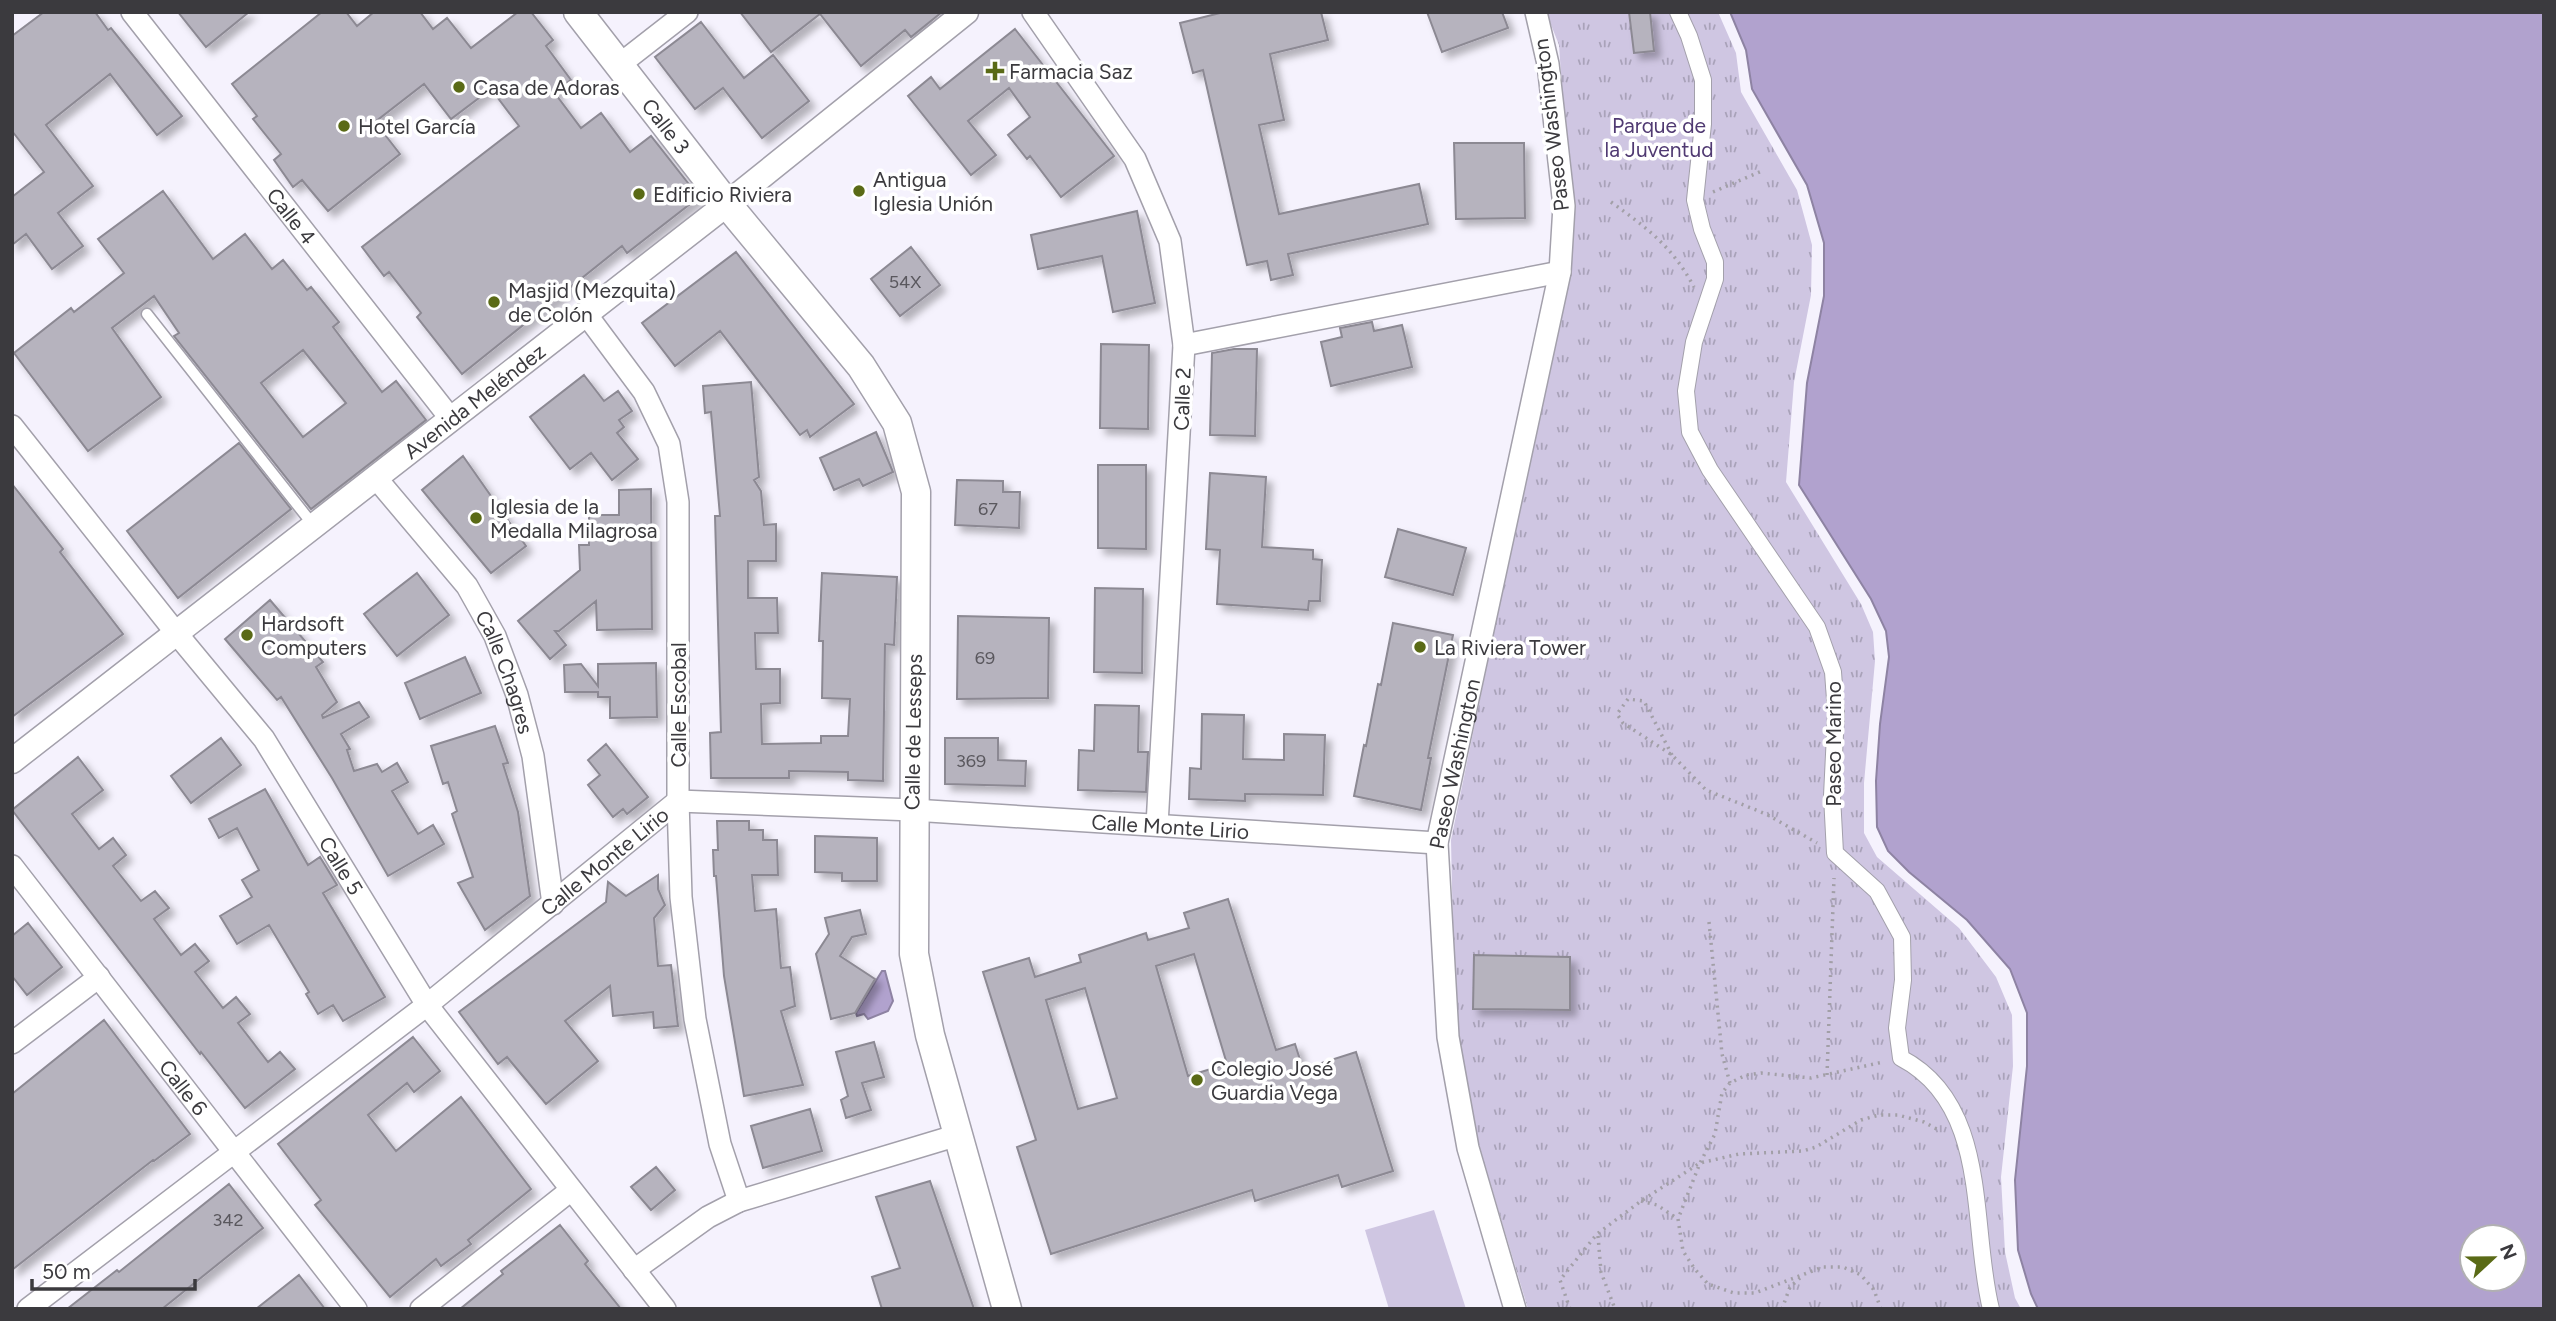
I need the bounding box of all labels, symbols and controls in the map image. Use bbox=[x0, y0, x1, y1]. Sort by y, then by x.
street label: Paseo Washington bbox=[1528, 37, 1574, 213]
place label: Farmacia Saz bbox=[1009, 59, 1133, 84]
marker: Farmacia Saz bbox=[987, 63, 1003, 79]
place label: Casa de Adoras bbox=[473, 75, 620, 100]
marker: Casa de Adoras bbox=[451, 79, 467, 95]
street label: Calle 3 bbox=[637, 93, 696, 158]
park label: Parque de la Juventud bbox=[1605, 113, 1713, 162]
place label: Hotel García bbox=[358, 114, 476, 139]
marker: Hotel García bbox=[336, 118, 352, 134]
place label: Antigua Iglesia Unión bbox=[873, 167, 993, 216]
place label: Edificio Riviera bbox=[653, 182, 792, 207]
street label: Calle 4 bbox=[262, 183, 322, 249]
marker: Antigua Iglesia Unión bbox=[851, 183, 867, 199]
marker: Edificio Riviera bbox=[631, 186, 647, 202]
house number: 54X bbox=[889, 271, 921, 293]
place label: Masjid (Mezquita) de Colón bbox=[508, 278, 676, 327]
marker: Masjid (Mezquita) de Colón bbox=[486, 294, 502, 310]
street label: Avenida Meléndez bbox=[399, 338, 550, 464]
street label: Calle 2 bbox=[1168, 367, 1196, 431]
place label: Iglesia de la Medalla Milagrosa bbox=[490, 494, 657, 543]
house number: 67 bbox=[978, 498, 998, 520]
marker: Iglesia de la Medalla Milagrosa bbox=[468, 510, 484, 526]
street label: Calle Chagres bbox=[471, 606, 539, 736]
place label: Hardsoft Computers bbox=[261, 611, 367, 660]
marker: Hardsoft Computers bbox=[239, 627, 255, 643]
place label: La Riviera Tower bbox=[1434, 635, 1586, 660]
marker: La Riviera Tower bbox=[1412, 639, 1428, 655]
street label: Calle Escobal bbox=[666, 642, 691, 768]
house number: 69 bbox=[975, 647, 995, 669]
street label: Calle de Lesseps bbox=[899, 654, 927, 810]
street label: Paseo Washington bbox=[1424, 676, 1485, 851]
street label: Paseo Marino bbox=[1821, 681, 1846, 807]
house number: 369 bbox=[956, 750, 986, 772]
street label: Calle Monte Lirio bbox=[535, 801, 673, 920]
street label: Calle Monte Lirio bbox=[1091, 809, 1250, 844]
street label: Calle 5 bbox=[314, 832, 369, 899]
street label: Calle 6 bbox=[154, 1054, 213, 1120]
place label: Colegio José Guardia Vega bbox=[1211, 1056, 1338, 1105]
marker: Colegio José Guardia Vega bbox=[1189, 1072, 1205, 1088]
house number: 342 bbox=[212, 1209, 244, 1231]
north arrow bbox=[2458, 1223, 2528, 1293]
text: N bbox=[2495, 1241, 2522, 1263]
scale bar bbox=[32, 1248, 194, 1292]
text: 50 m bbox=[42, 1259, 91, 1284]

